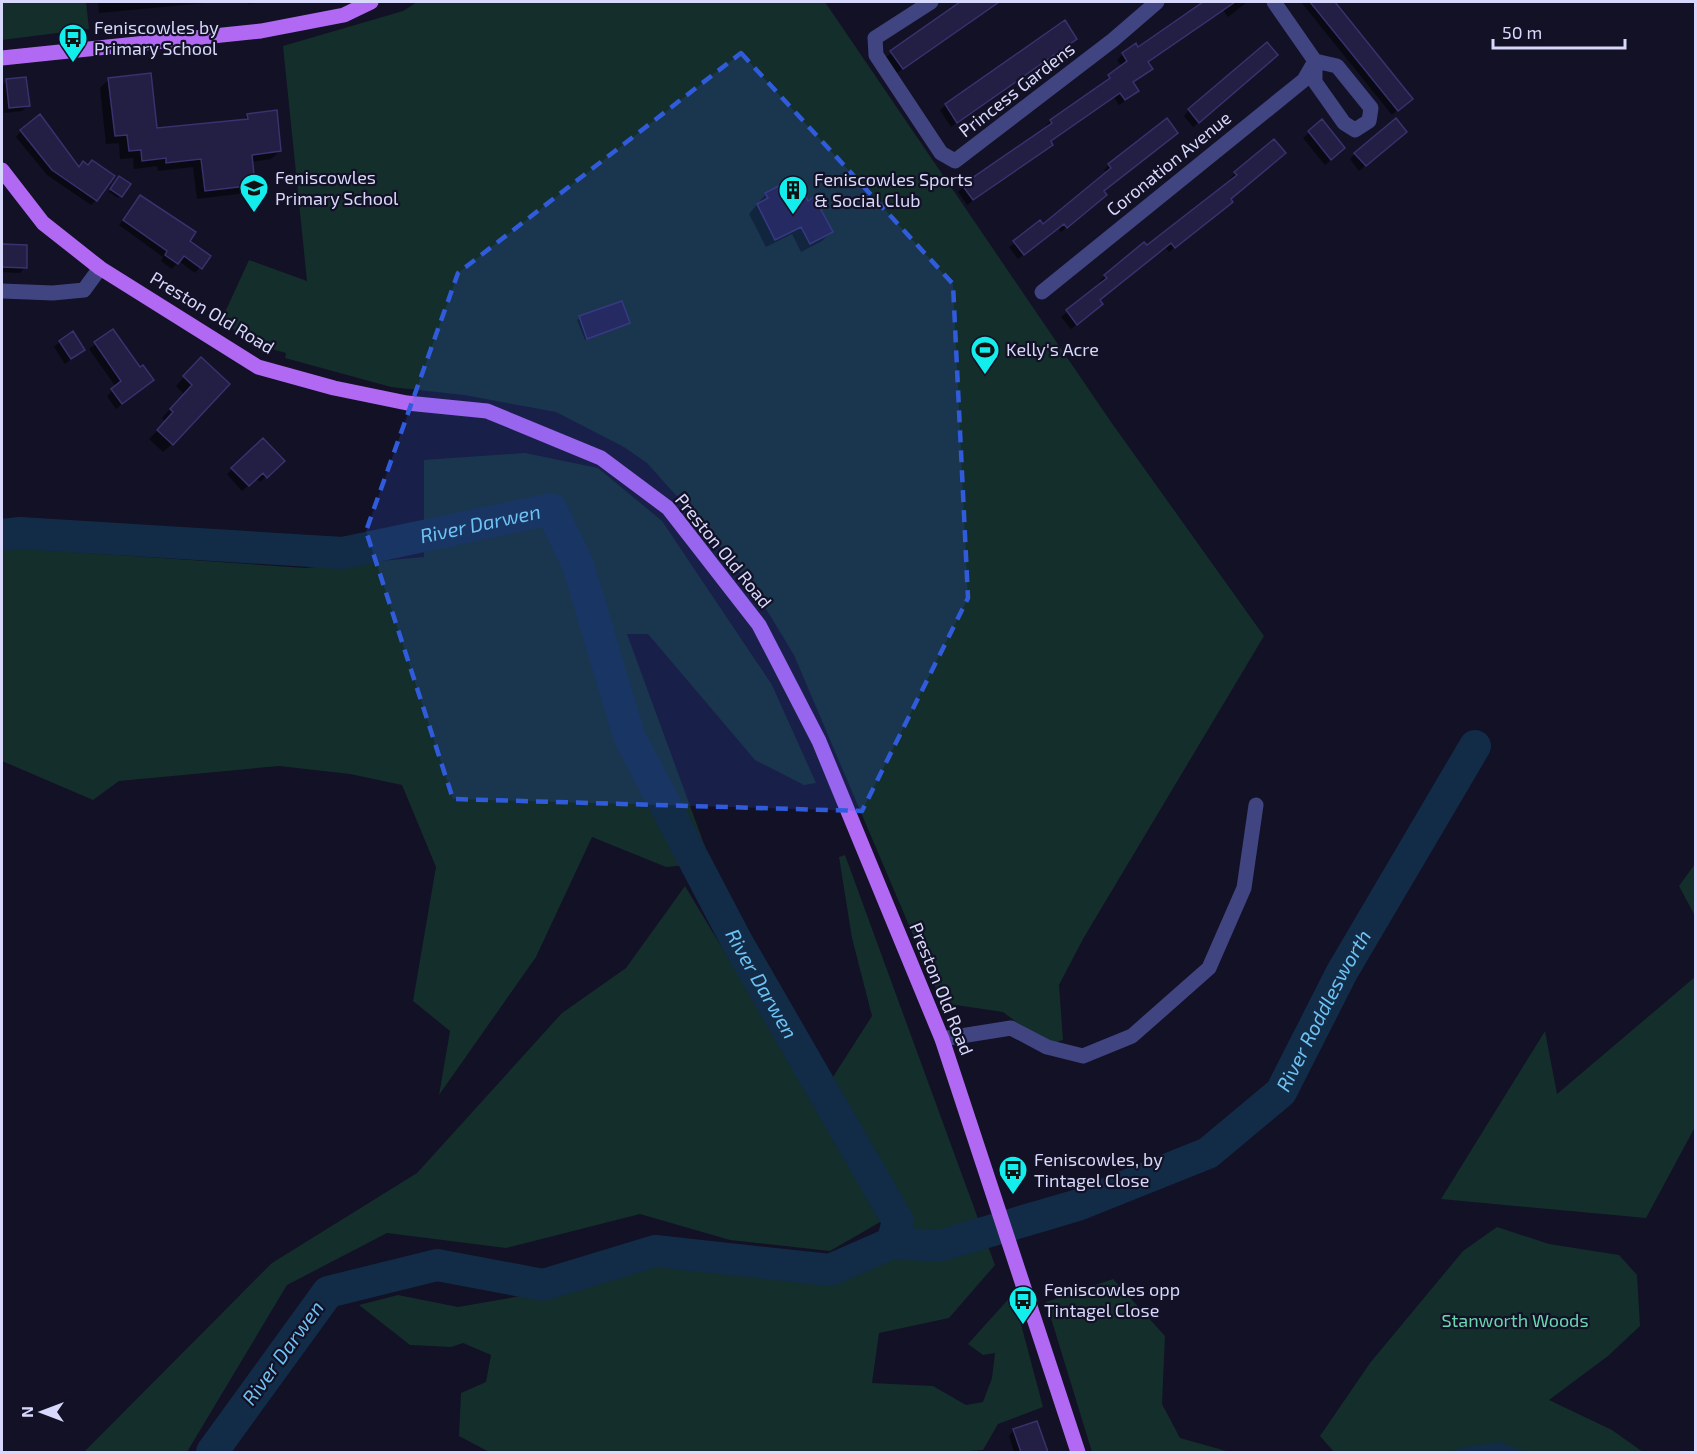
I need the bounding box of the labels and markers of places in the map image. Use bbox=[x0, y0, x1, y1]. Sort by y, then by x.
place label: Feniscowles by Primary School bbox=[94, 16, 219, 59]
bus stop icon: Feniscowles by Primary School bbox=[57, 22, 89, 64]
place label: Feniscowles Primary School bbox=[275, 166, 399, 209]
place label: Feniscowles Sports & Social Club bbox=[814, 168, 973, 211]
school or university icon: Feniscowles Primary School bbox=[238, 172, 270, 214]
building icon: Feniscowles Sports & Social Club bbox=[777, 174, 809, 216]
sports icon: Kelly's Acre bbox=[969, 334, 1001, 376]
place label: Kelly's Acre bbox=[1006, 338, 1099, 360]
place label: Feniscowles, by Tintagel Close bbox=[1034, 1148, 1163, 1191]
bus stop icon: Feniscowles, by Tintagel Close bbox=[997, 1154, 1029, 1196]
place label: Feniscowles opp Tintagel Close bbox=[1044, 1278, 1180, 1321]
bus stop icon: Feniscowles opp Tintagel Close bbox=[1007, 1284, 1039, 1326]

